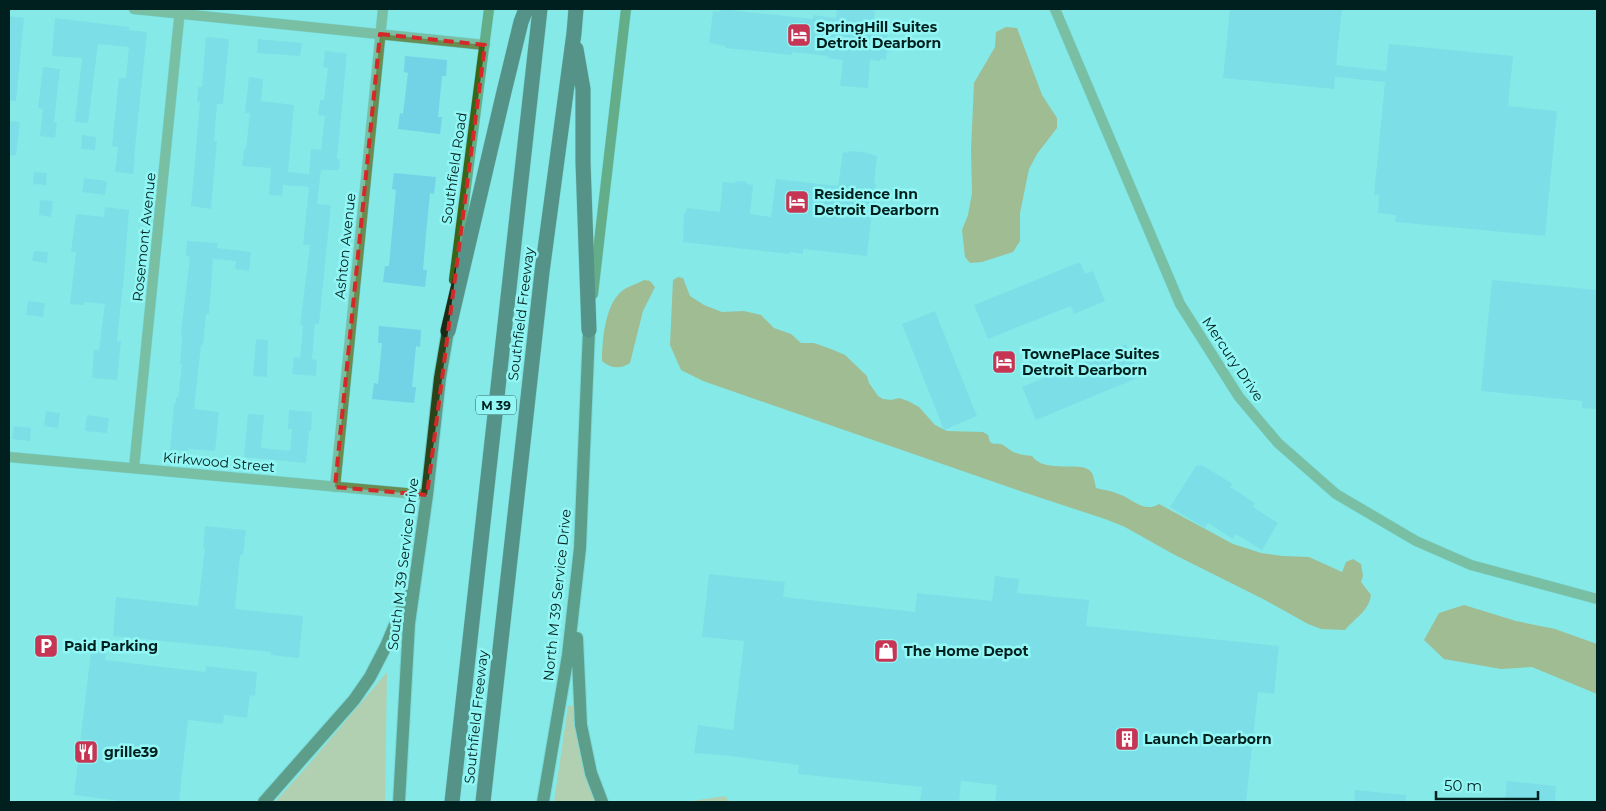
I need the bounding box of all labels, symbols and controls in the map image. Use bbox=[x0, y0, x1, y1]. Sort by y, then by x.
place label: SpringHill Suites Detroit Dearborn bbox=[816, 18, 941, 52]
hotel icon: SpringHill Suites Detroit Dearborn bbox=[786, 22, 812, 48]
street label: Southfield Road bbox=[437, 111, 471, 225]
street label: Rosemont Avenue bbox=[128, 172, 160, 302]
place label: Residence Inn Detroit Dearborn bbox=[814, 185, 939, 219]
hotel icon: Residence Inn Detroit Dearborn bbox=[784, 189, 810, 215]
street label: Ashton Avenue bbox=[330, 192, 360, 300]
street label: Southfield Freeway bbox=[504, 246, 538, 382]
street label: Mercury Drive bbox=[1198, 313, 1268, 405]
place label: TownePlace Suites Detroit Dearborn bbox=[1022, 345, 1160, 379]
hotel icon: TownePlace Suites Detroit Dearborn bbox=[991, 349, 1017, 375]
road number: M 39 bbox=[476, 396, 516, 414]
street label: Kirkwood Street bbox=[162, 448, 276, 476]
street label: South M 39 Service Drive bbox=[383, 477, 423, 651]
street label: North M 39 Service Drive bbox=[539, 508, 575, 682]
parking icon: Paid Parking bbox=[33, 633, 59, 659]
place label: Paid Parking bbox=[64, 637, 158, 655]
shop icon: The Home Depot bbox=[873, 638, 899, 664]
place label: The Home Depot bbox=[904, 642, 1029, 660]
street label: Southfield Freeway bbox=[460, 649, 492, 785]
building icon: Launch Dearborn bbox=[1114, 726, 1140, 752]
place label: Launch Dearborn bbox=[1144, 730, 1272, 748]
restaurant icon: grille39 bbox=[73, 739, 99, 765]
place label: grille39 bbox=[104, 743, 158, 761]
scale bar bbox=[1436, 768, 1538, 800]
text: 50 m bbox=[1444, 776, 1482, 795]

